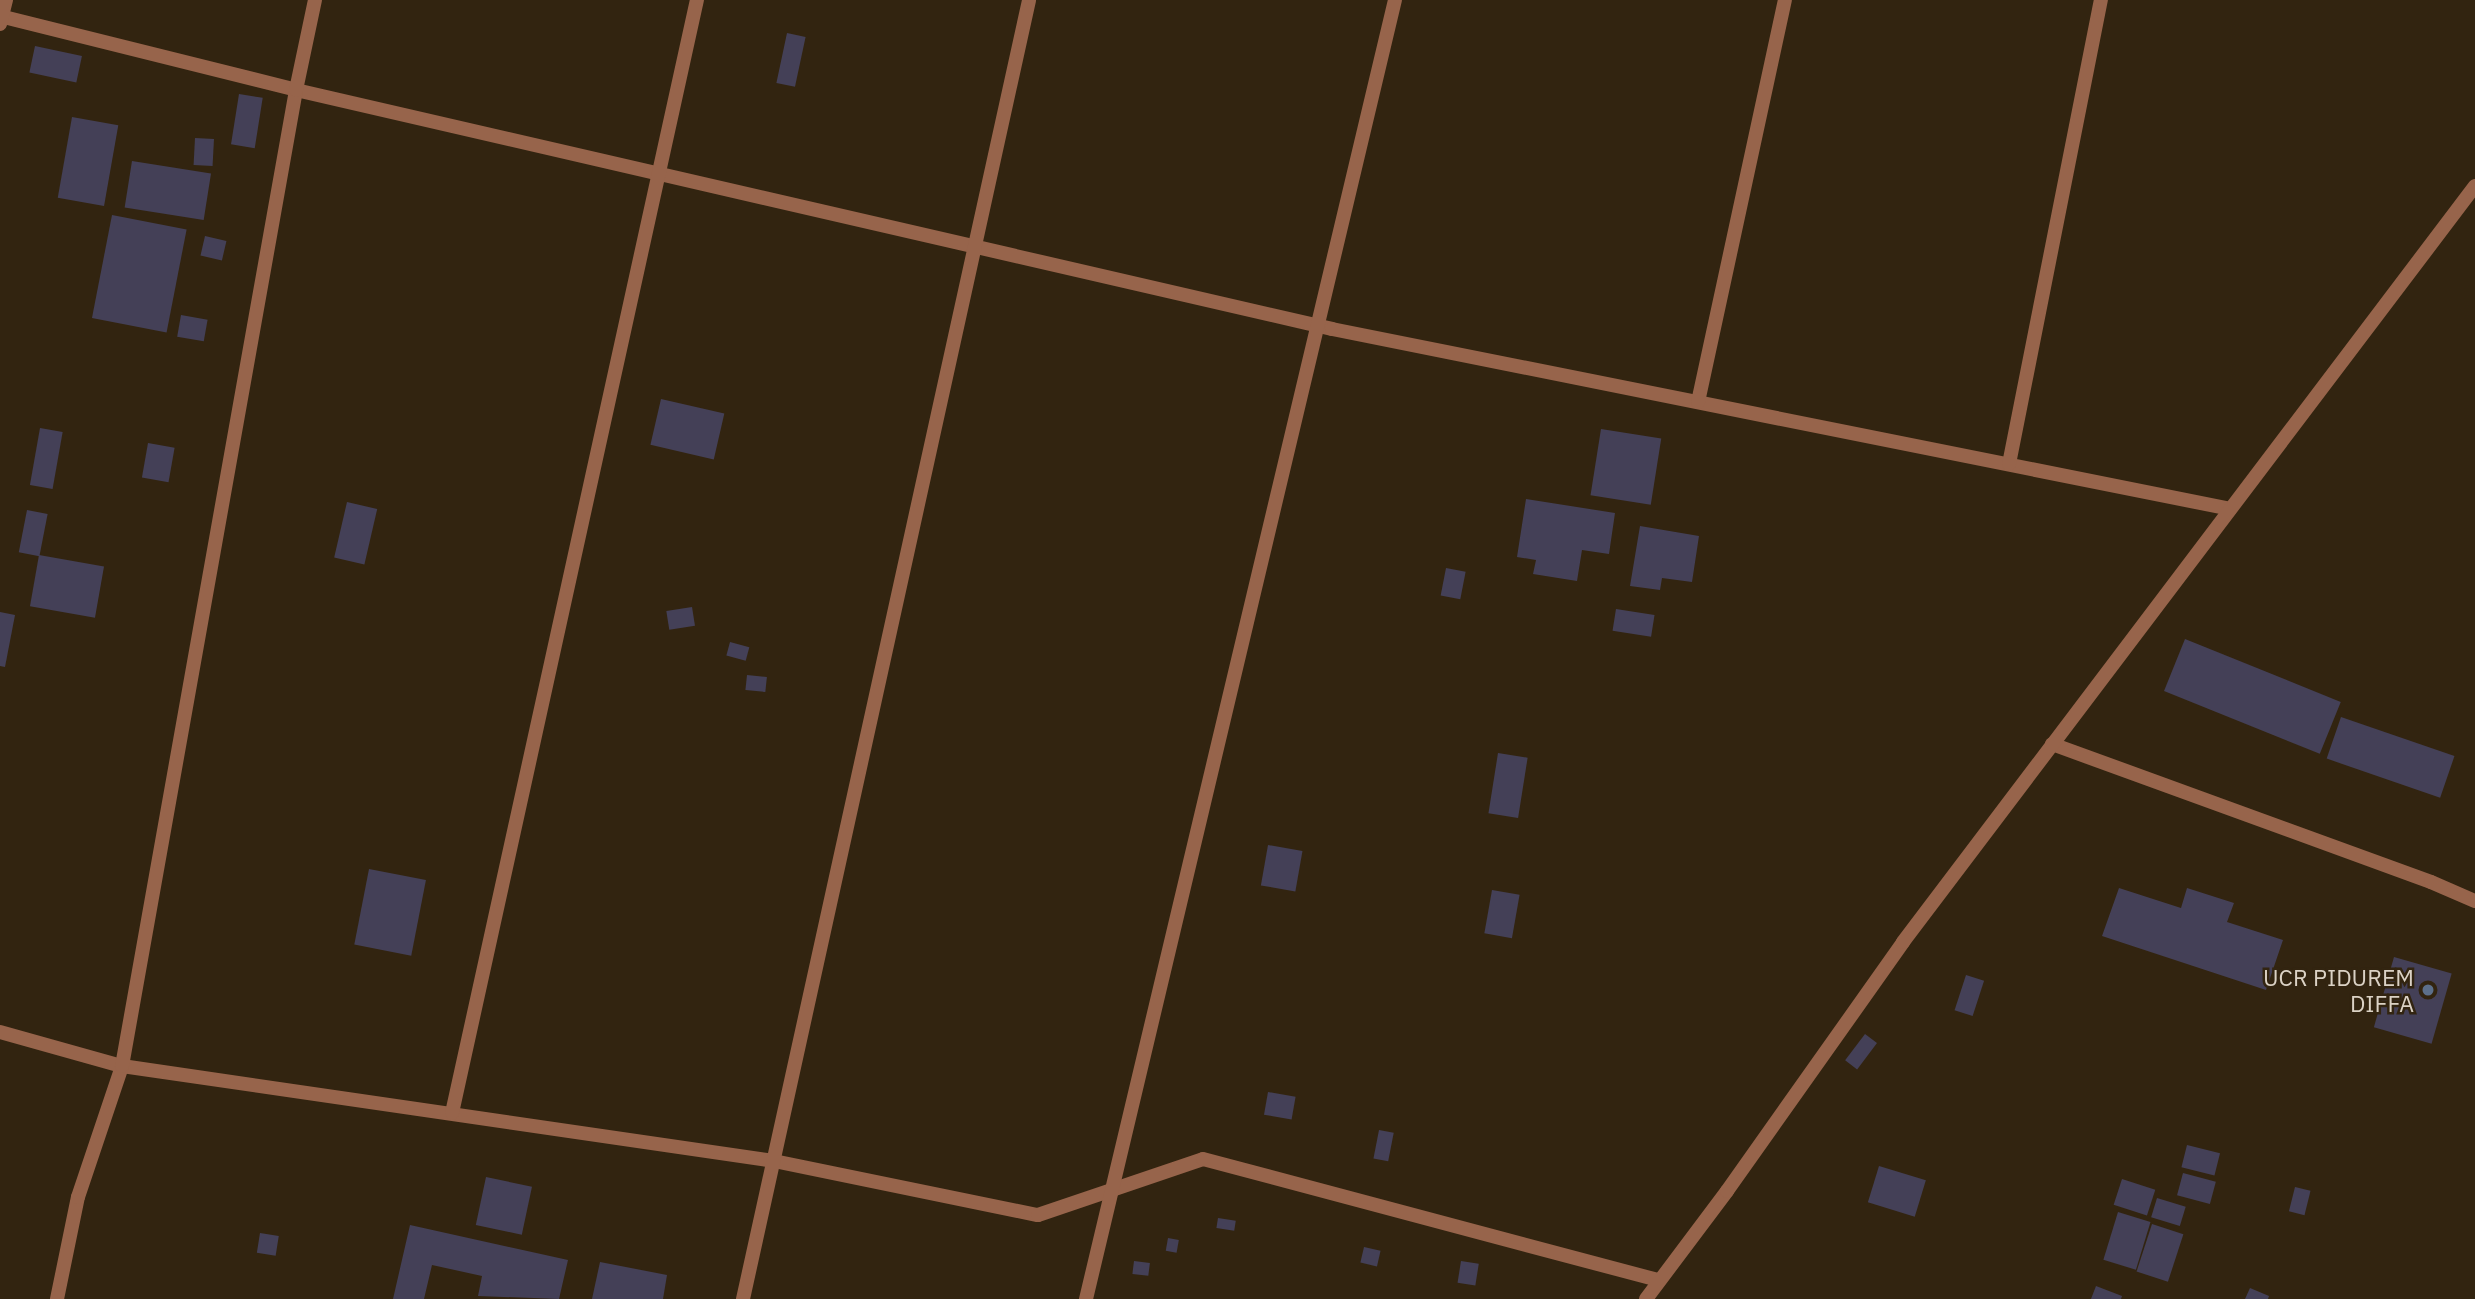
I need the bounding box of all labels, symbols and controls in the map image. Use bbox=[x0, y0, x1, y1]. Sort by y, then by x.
place label: UCR PIDUREM DIFFA bbox=[2263, 963, 2414, 1017]
marker: UCR PIDUREM DIFFA bbox=[2420, 982, 2436, 998]

